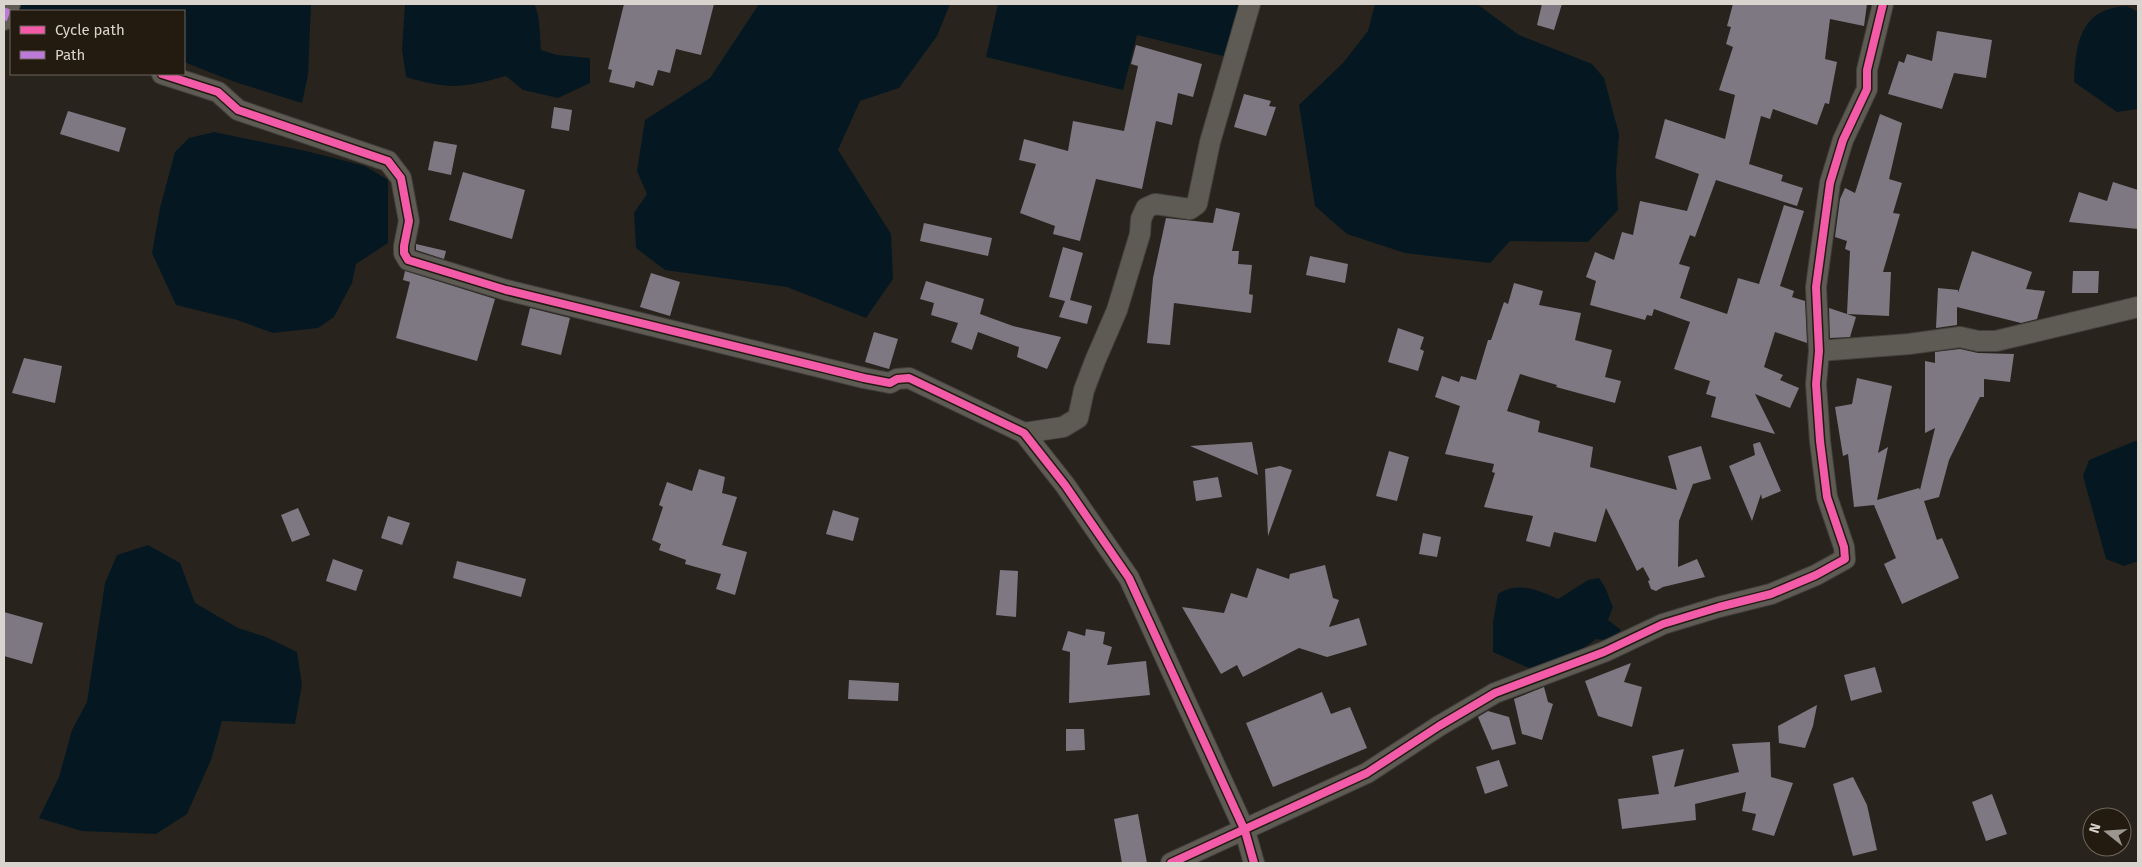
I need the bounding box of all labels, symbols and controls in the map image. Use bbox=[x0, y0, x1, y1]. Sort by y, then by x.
legend bbox=[10, 10, 185, 75]
text: Cycle path bbox=[55, 21, 125, 39]
text: Path bbox=[55, 46, 85, 64]
north arrow bbox=[2082, 807, 2132, 857]
text: N bbox=[2086, 821, 2105, 835]

